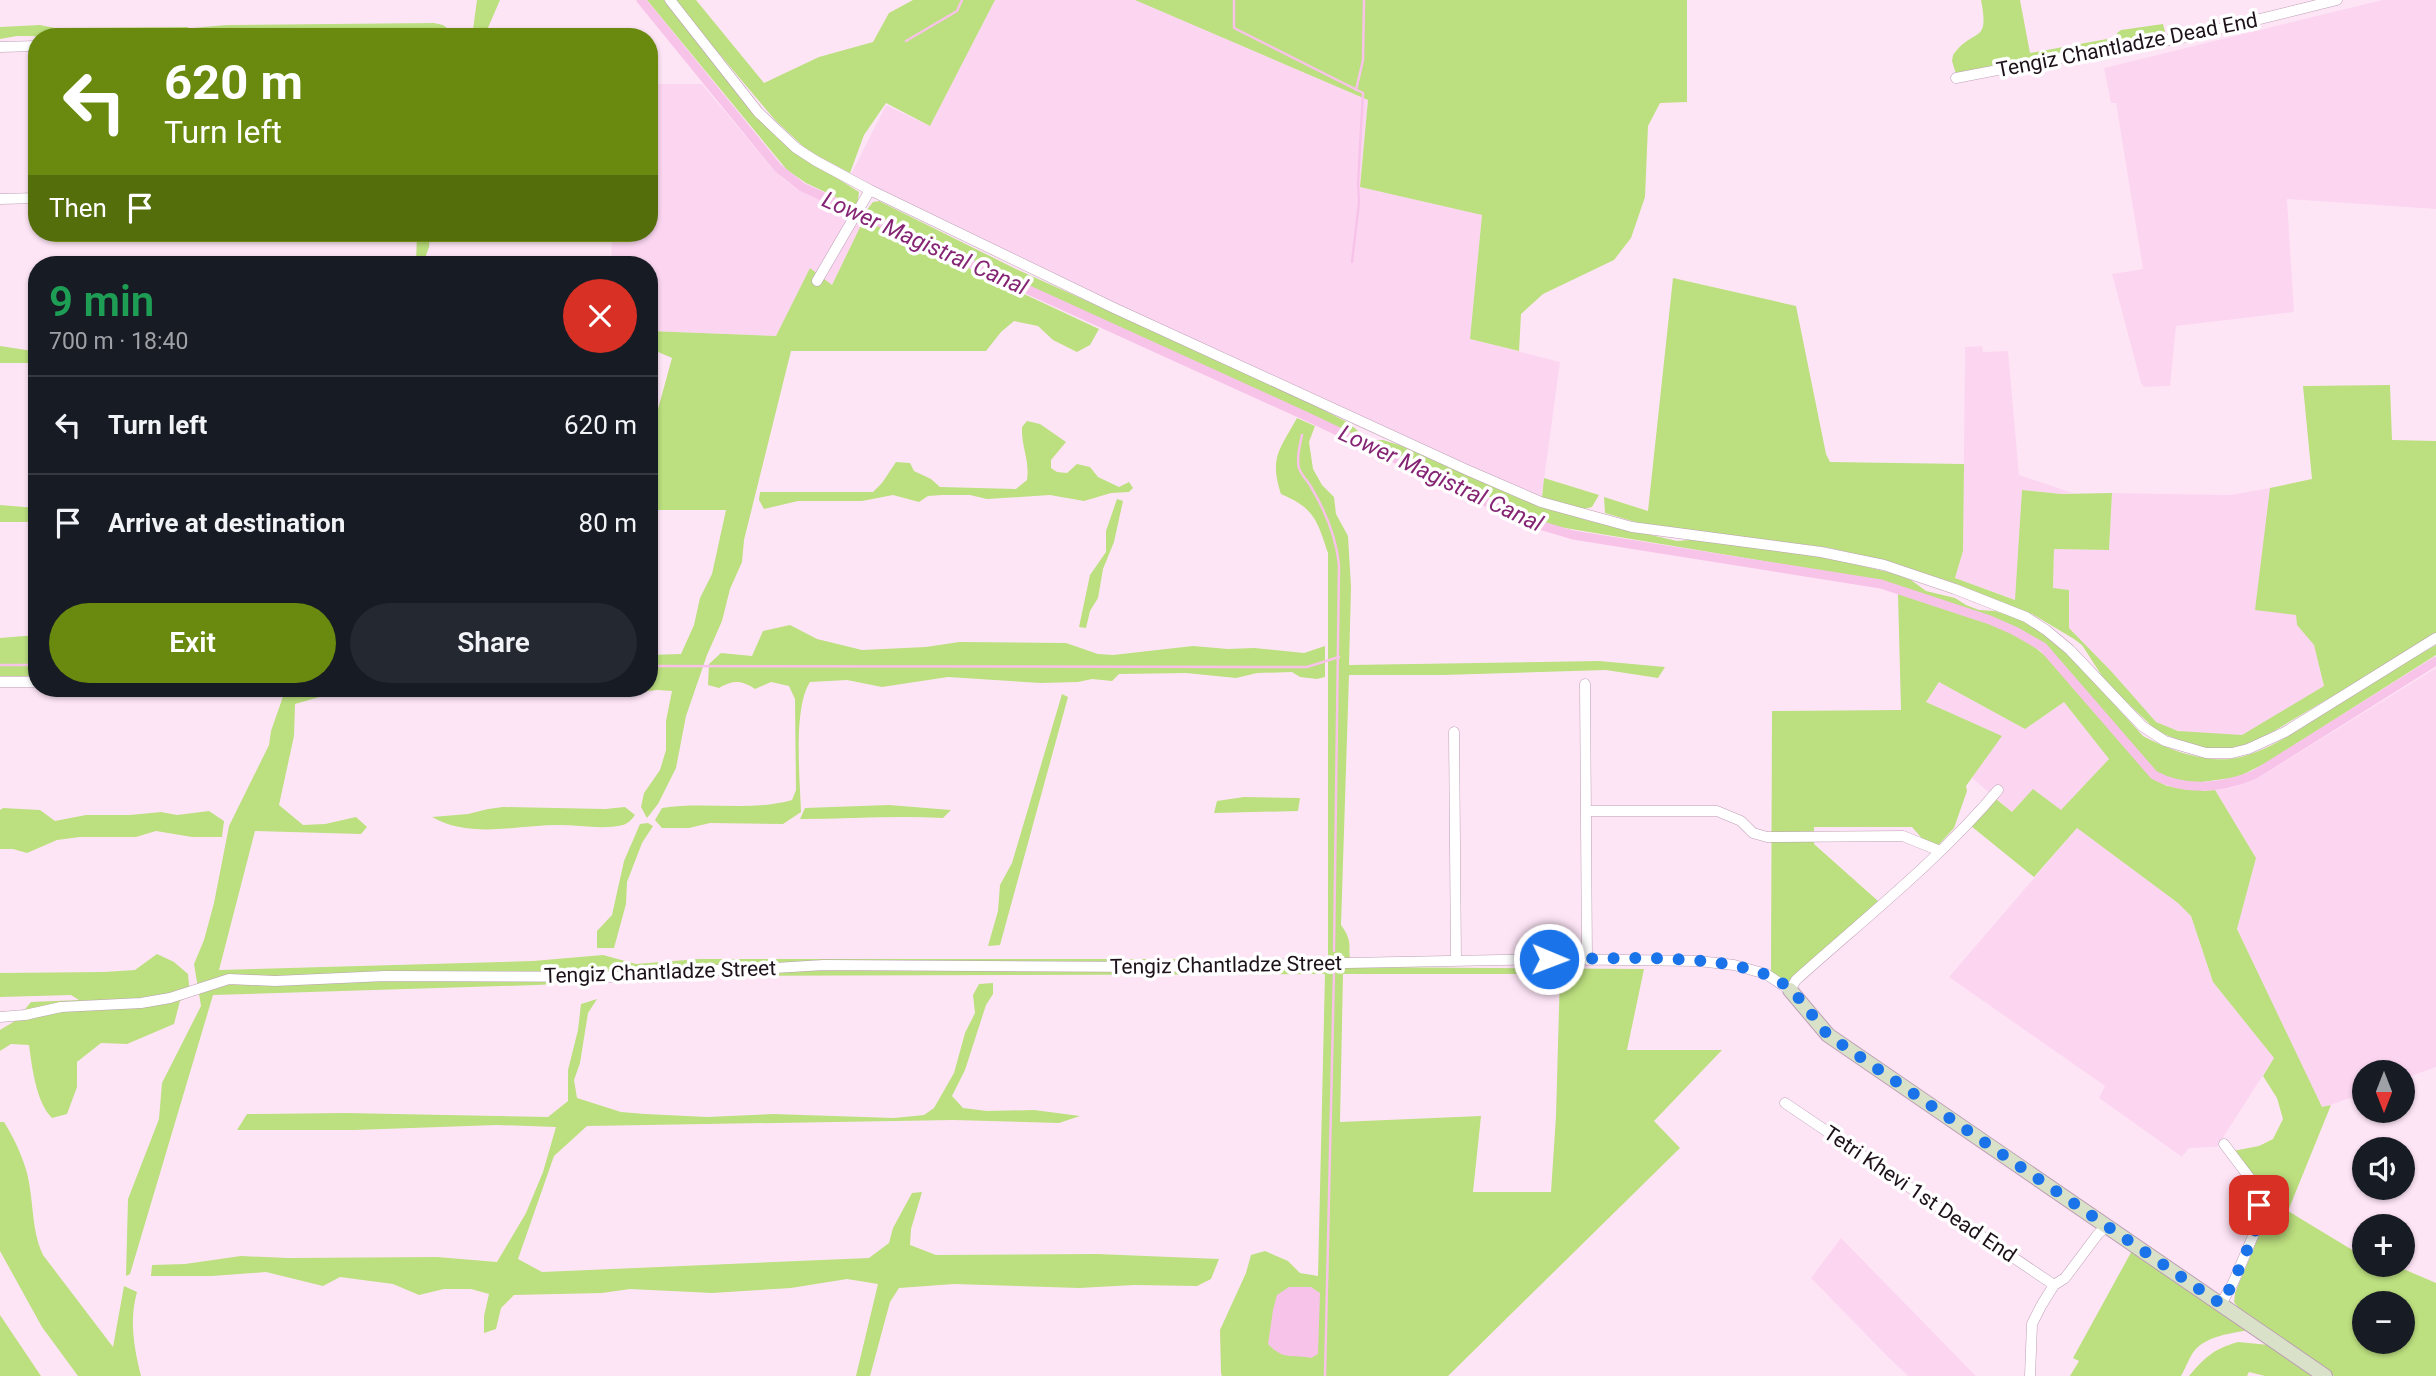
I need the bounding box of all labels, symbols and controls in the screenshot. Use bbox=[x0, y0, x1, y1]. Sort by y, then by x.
street label: Tengiz Chantladze Dead End bbox=[1994, 8, 2260, 82]
text: 620 m bbox=[164, 54, 303, 111]
icon: left bbox=[49, 56, 140, 147]
text: Turn left bbox=[164, 113, 282, 151]
water label: Lower Magistral Canal bbox=[818, 186, 1032, 301]
icon: arrive bbox=[121, 189, 159, 227]
text: Then bbox=[49, 193, 107, 223]
text: 9 min bbox=[49, 277, 154, 326]
button: close bbox=[563, 279, 637, 353]
text: 700 m · 18:40 bbox=[49, 328, 188, 355]
icon: left bbox=[49, 406, 87, 444]
text: Turn left bbox=[108, 410, 207, 440]
text: 620 m bbox=[564, 410, 637, 440]
water label: Lower Magistral Canal bbox=[1335, 419, 1548, 538]
icon: arrive bbox=[49, 504, 87, 542]
text: Arrive at destination bbox=[108, 508, 345, 538]
text: 80 m bbox=[579, 508, 637, 538]
button: Exit bbox=[49, 603, 336, 683]
button: Share bbox=[350, 603, 637, 683]
position arrow bbox=[1512, 922, 1586, 996]
street label: Tengiz Chantladze Street bbox=[1110, 951, 1342, 979]
street label: Tengiz Chantladze Street bbox=[544, 956, 777, 988]
north arrow bbox=[2352, 1060, 2415, 1124]
map controls bbox=[2352, 1060, 2415, 1354]
street label: Tetri Khevi 1st Dead End bbox=[1819, 1121, 2021, 1267]
button: sound bbox=[2352, 1137, 2415, 1200]
pin bbox=[2229, 1175, 2289, 1235]
icon: arrive bbox=[2240, 1186, 2278, 1224]
button: + bbox=[2352, 1214, 2415, 1277]
button: − bbox=[2352, 1291, 2415, 1354]

